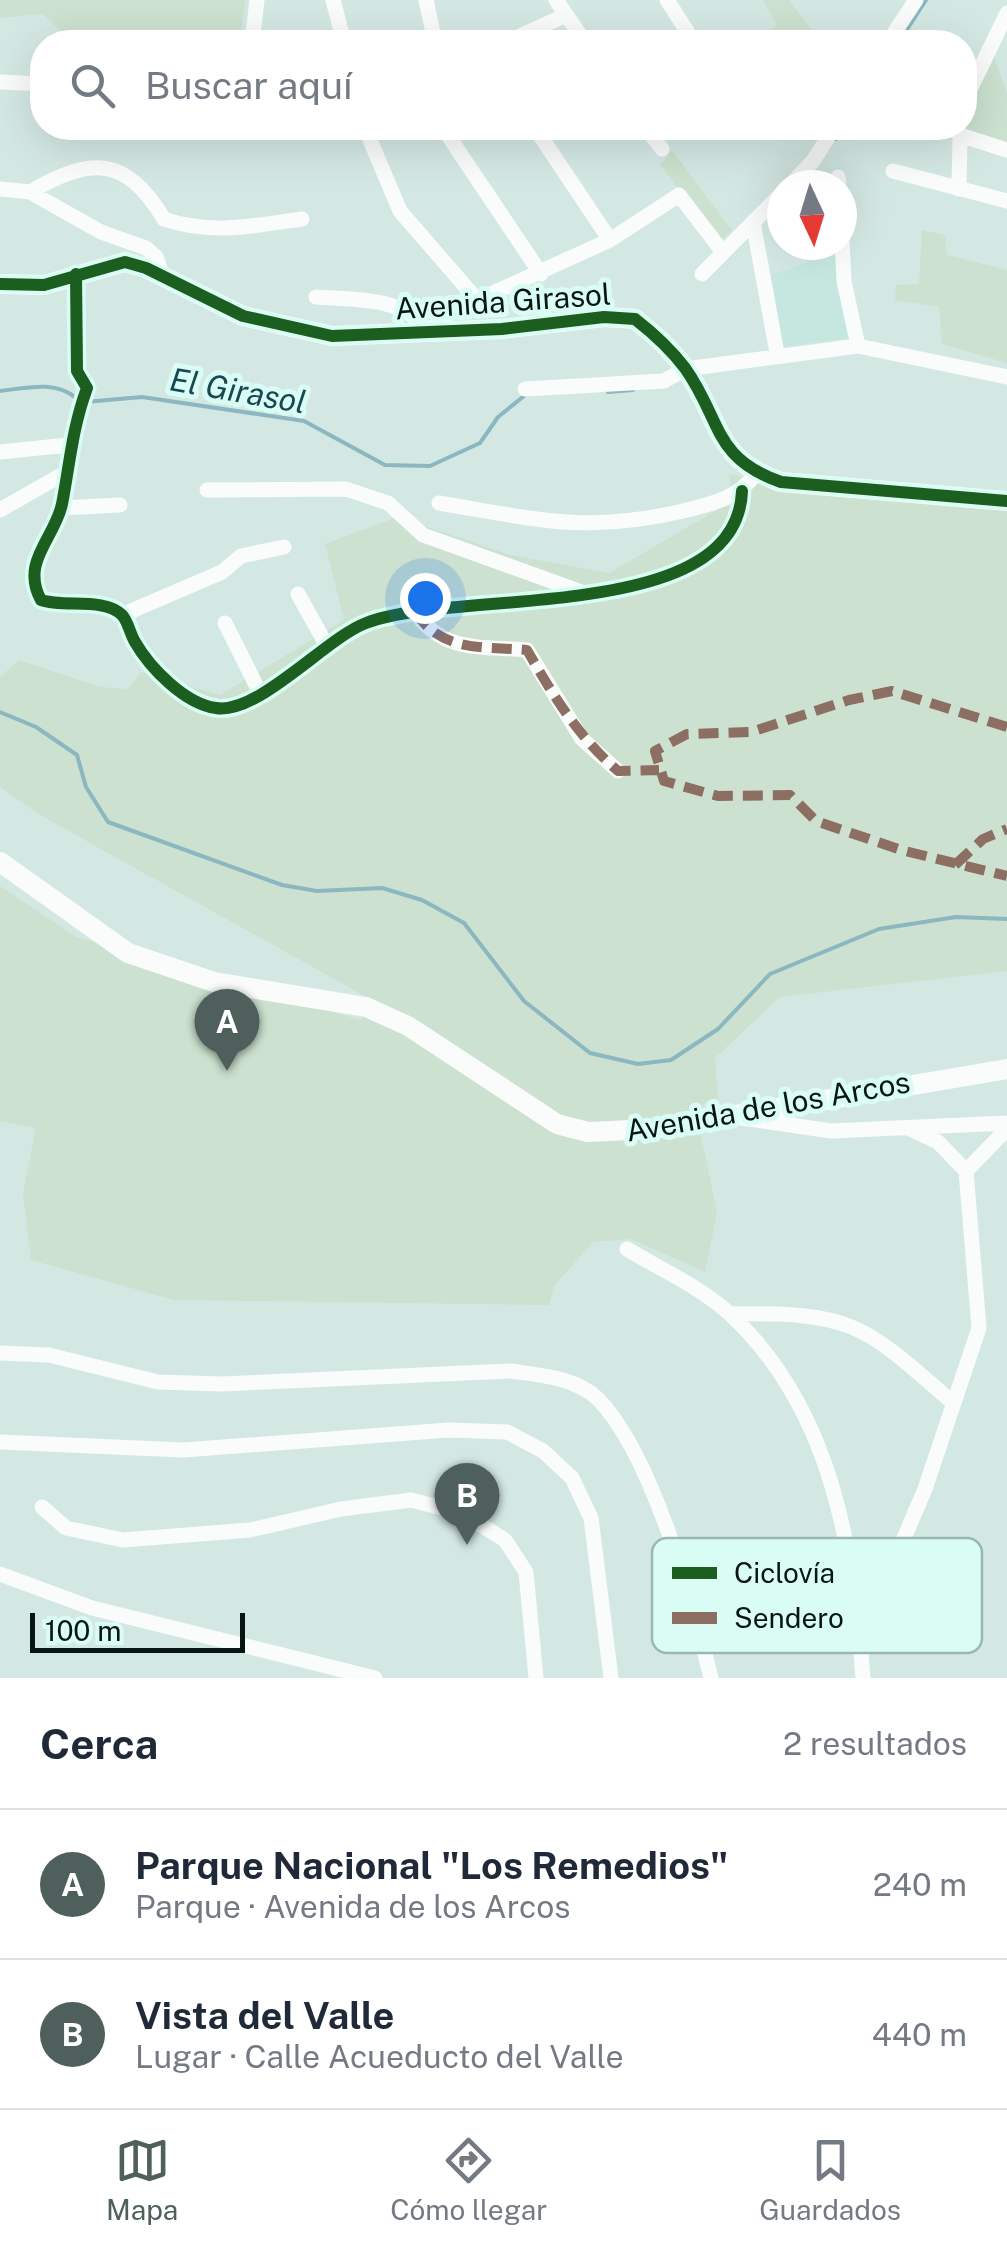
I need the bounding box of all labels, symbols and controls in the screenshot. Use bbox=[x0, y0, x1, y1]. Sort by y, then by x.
search box bbox=[30, 30, 977, 140]
icon: search bbox=[65, 58, 120, 113]
text: Buscar aquí bbox=[145, 63, 352, 108]
north arrow bbox=[767, 170, 857, 260]
street label: Avenida Girasol bbox=[394, 276, 612, 327]
water label: El Girasol bbox=[167, 360, 309, 421]
your location bbox=[400, 573, 451, 624]
pin: A bbox=[194, 988, 260, 1071]
street label: Avenida de los Arcos bbox=[623, 1063, 913, 1149]
pin: B bbox=[434, 1462, 500, 1545]
legend bbox=[652, 1538, 982, 1653]
text: Ciclovía bbox=[734, 1556, 835, 1589]
text: Sendero bbox=[734, 1601, 844, 1634]
scale bar bbox=[30, 1608, 245, 1652]
text: 100 m bbox=[45, 1614, 122, 1647]
text: Cerca bbox=[40, 1719, 158, 1768]
text: 2 resultados bbox=[783, 1725, 967, 1762]
text: Parque Nacional "Los Remedios" bbox=[135, 1843, 728, 1888]
text: A bbox=[61, 1866, 84, 1903]
text: 240 m bbox=[873, 1866, 967, 1903]
text: Parque · Avenida de los Arcos bbox=[135, 1888, 570, 1925]
text: Vista del Valle bbox=[135, 1993, 394, 2038]
text: B bbox=[62, 2016, 83, 2053]
text: 440 m bbox=[872, 2016, 967, 2053]
text: Lugar · Calle Acueducto del Valle bbox=[135, 2038, 624, 2075]
tab: Mapa bbox=[106, 2133, 178, 2226]
tab: Cómo llegar bbox=[390, 2133, 547, 2226]
tab: Guardados bbox=[759, 2133, 901, 2226]

